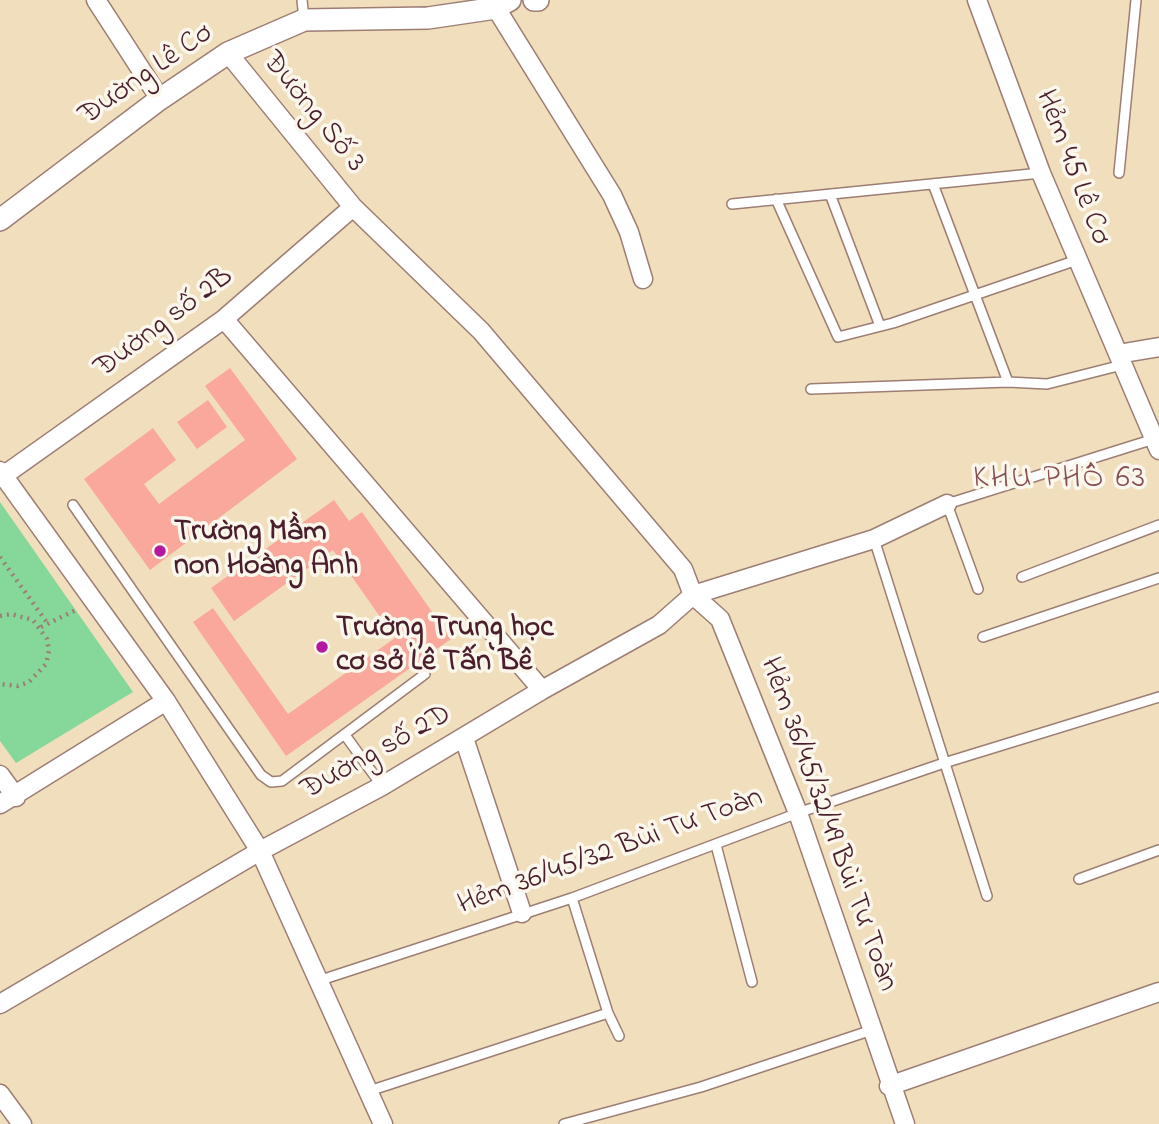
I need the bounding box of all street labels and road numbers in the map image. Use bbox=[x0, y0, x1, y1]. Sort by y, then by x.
street label: Đường Lê Cơ bbox=[73, 17, 221, 135]
street label: Đường Số 3 bbox=[252, 45, 372, 181]
street label: Hẻm 45 Lê Cơ bbox=[1025, 86, 1117, 250]
street label: Đường số 2B bbox=[89, 260, 241, 388]
street label: Hẻm 36/45/32/49 Bùi Tư Toàn bbox=[750, 653, 904, 997]
street label: Đường số 2D bbox=[296, 698, 458, 810]
street label: Hẻm 36/45/32 Bùi Tư Toàn bbox=[454, 781, 768, 925]

